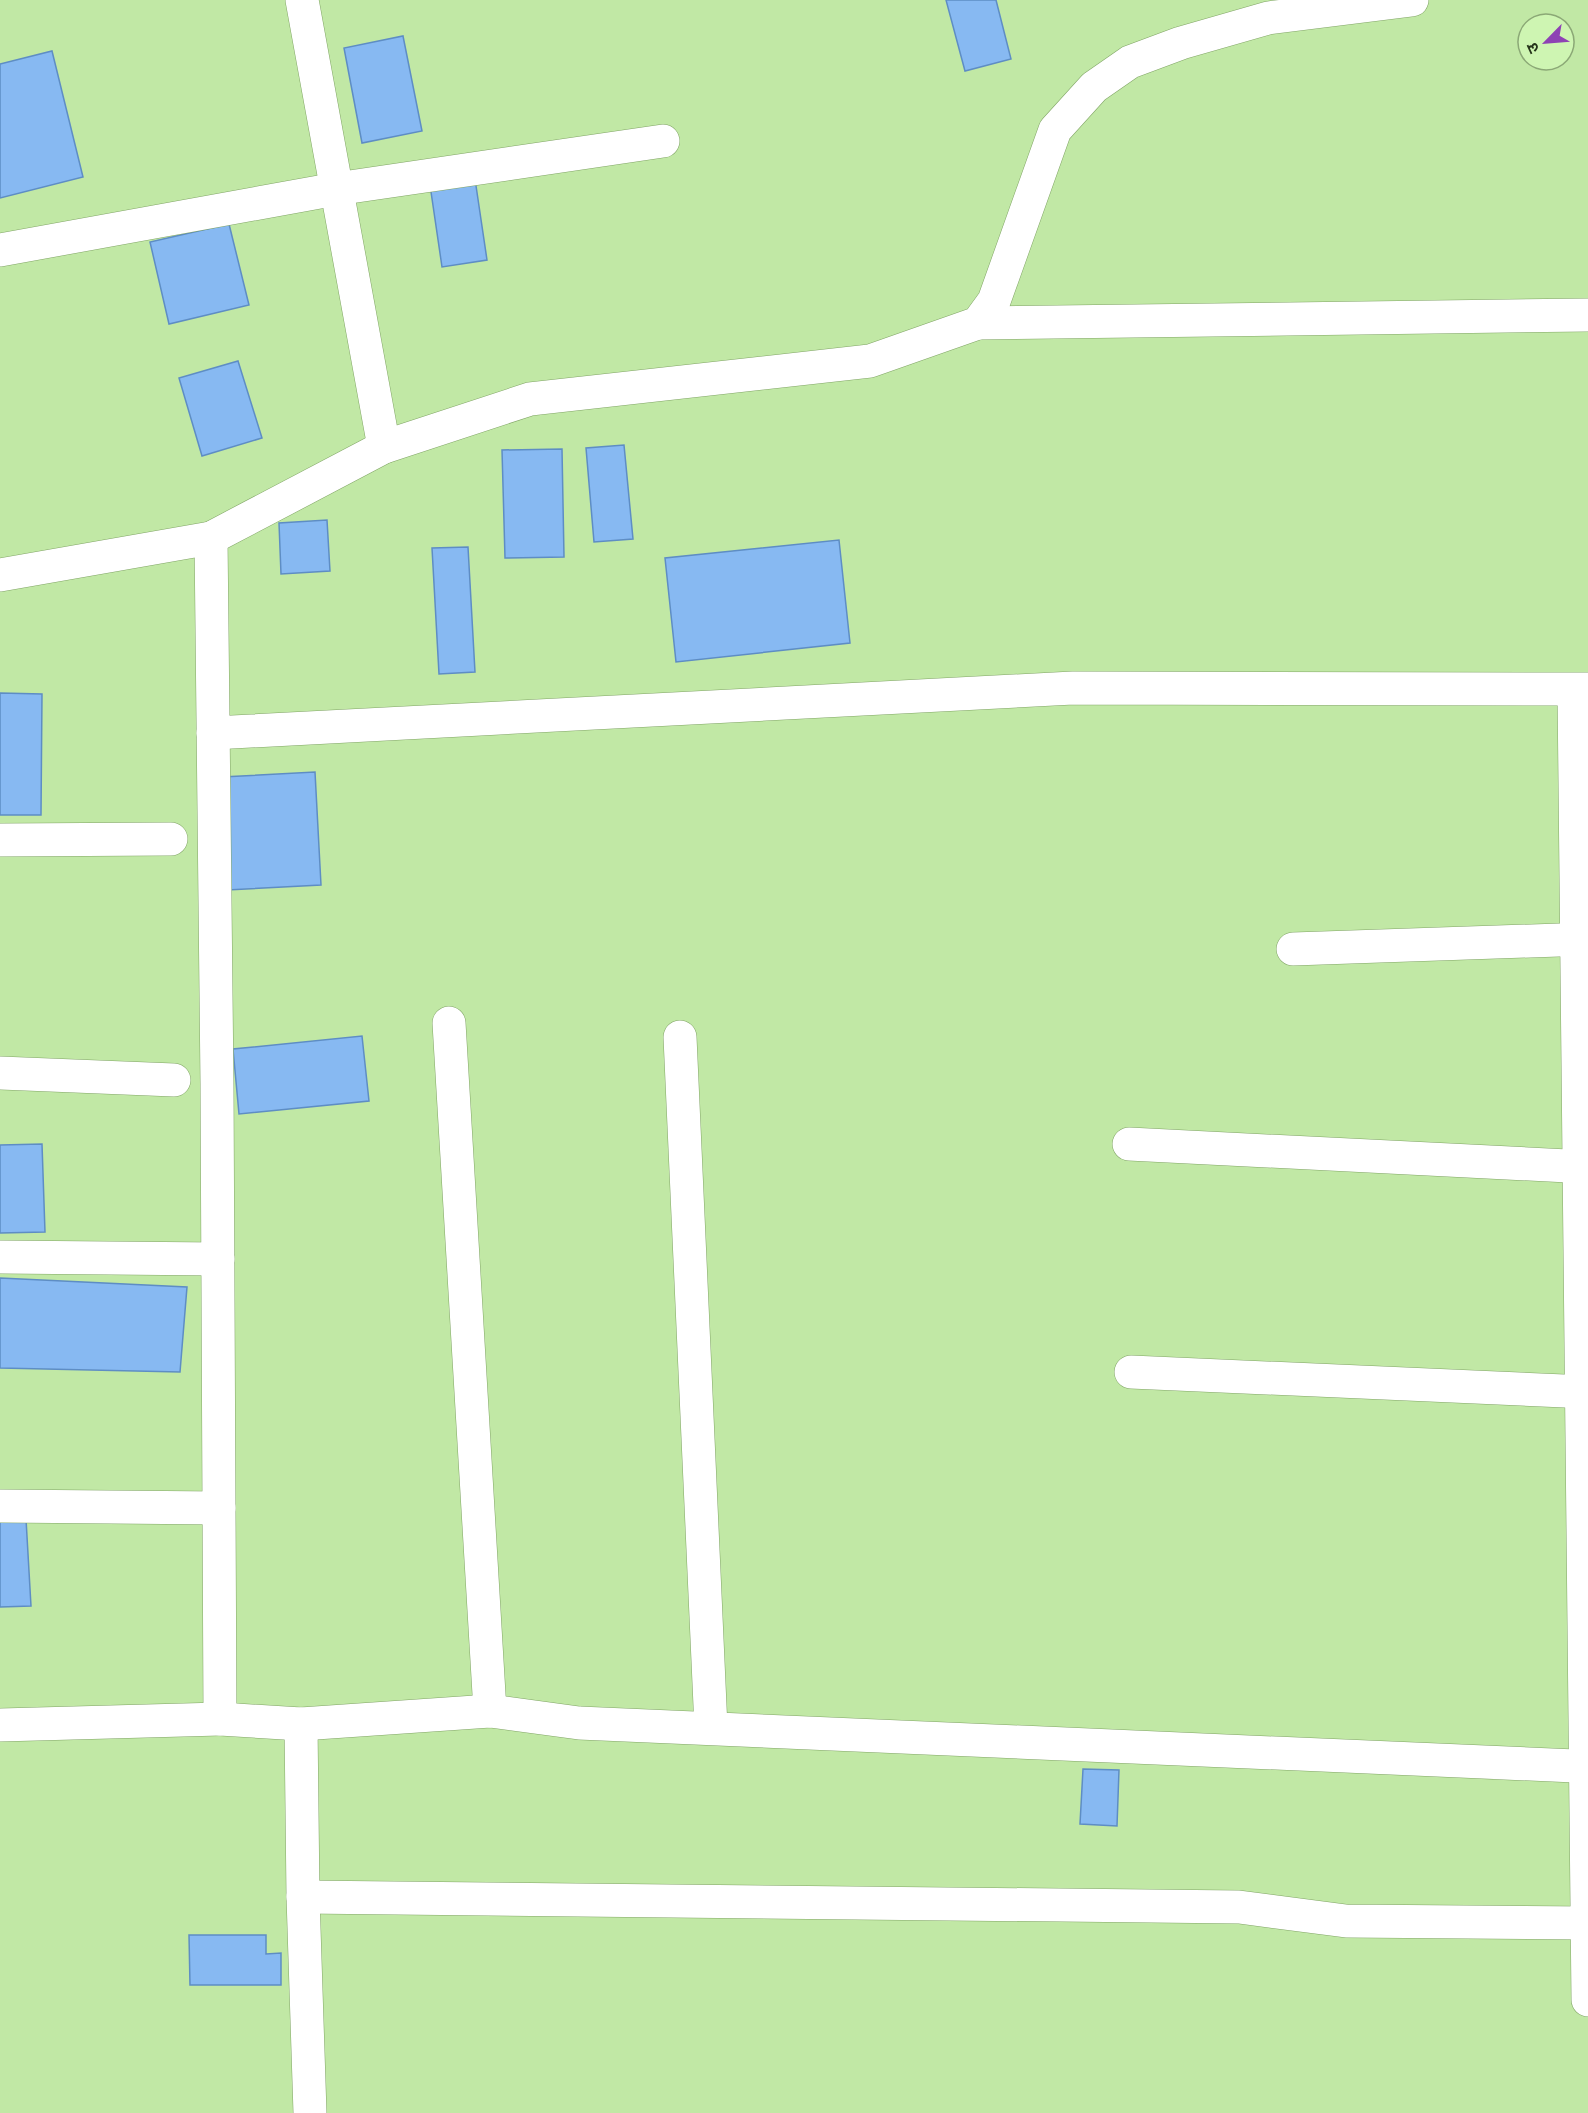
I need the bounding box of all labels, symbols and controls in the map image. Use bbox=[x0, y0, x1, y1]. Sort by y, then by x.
north arrow bbox=[1516, 12, 1576, 72]
text: उ bbox=[1523, 40, 1543, 56]

